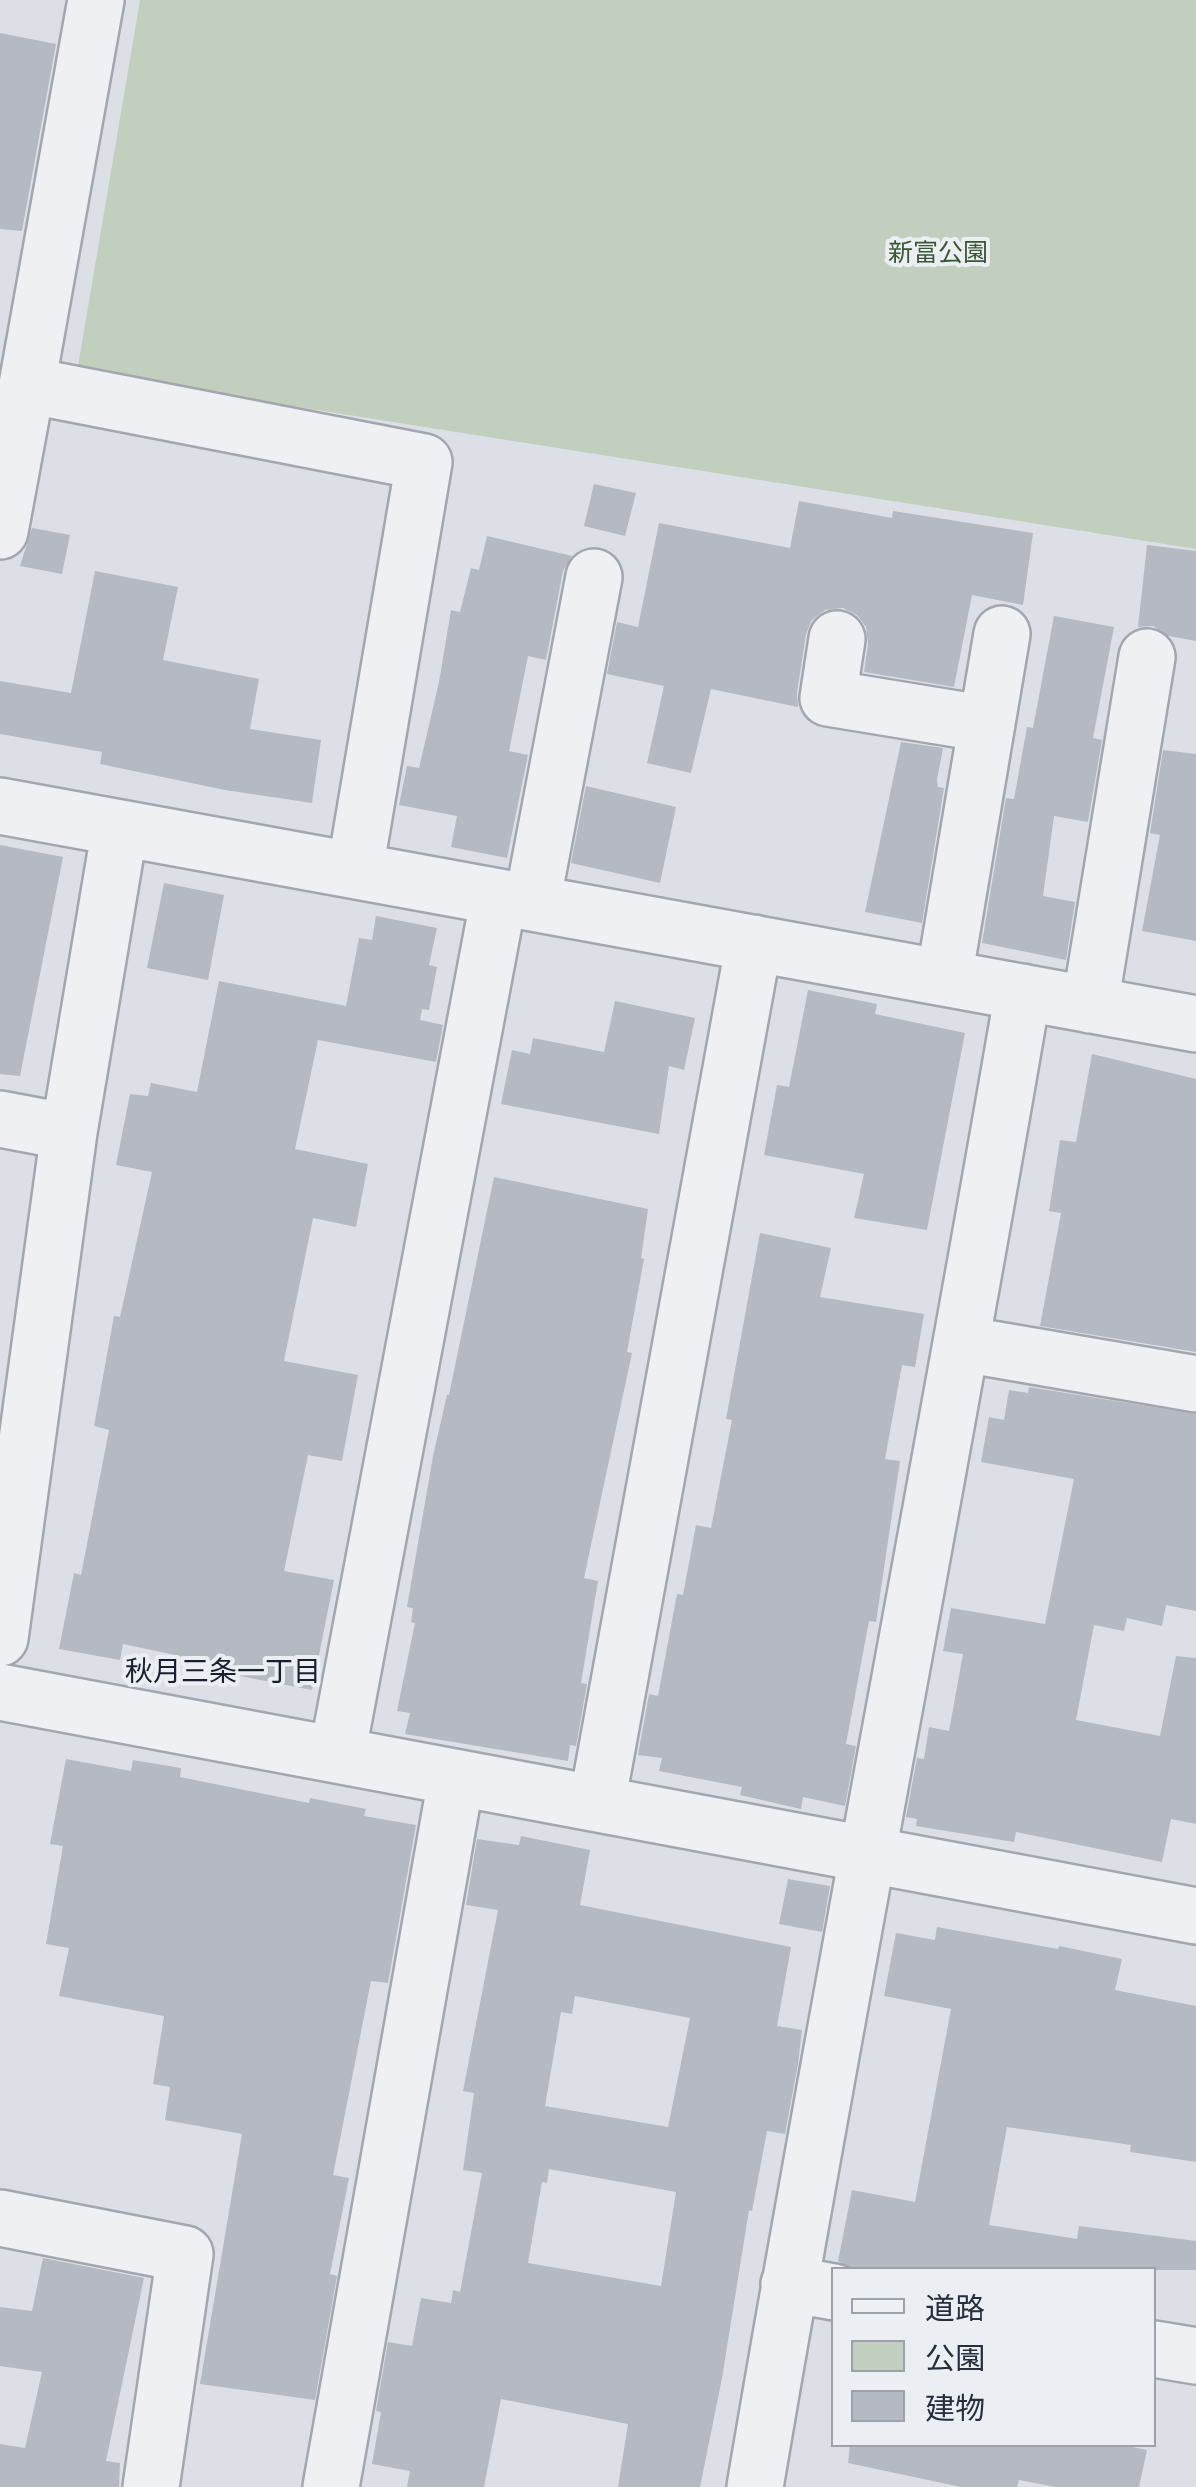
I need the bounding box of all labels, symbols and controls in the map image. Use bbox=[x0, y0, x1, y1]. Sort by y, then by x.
park label: 新富公園 bbox=[888, 238, 988, 268]
district label: 秋月三条一丁目 bbox=[125, 1655, 321, 1689]
legend bbox=[831, 2267, 1156, 2447]
text: 道路 bbox=[925, 2291, 985, 2325]
text: 公園 bbox=[925, 2341, 985, 2375]
text: 建物 bbox=[925, 2391, 985, 2425]

